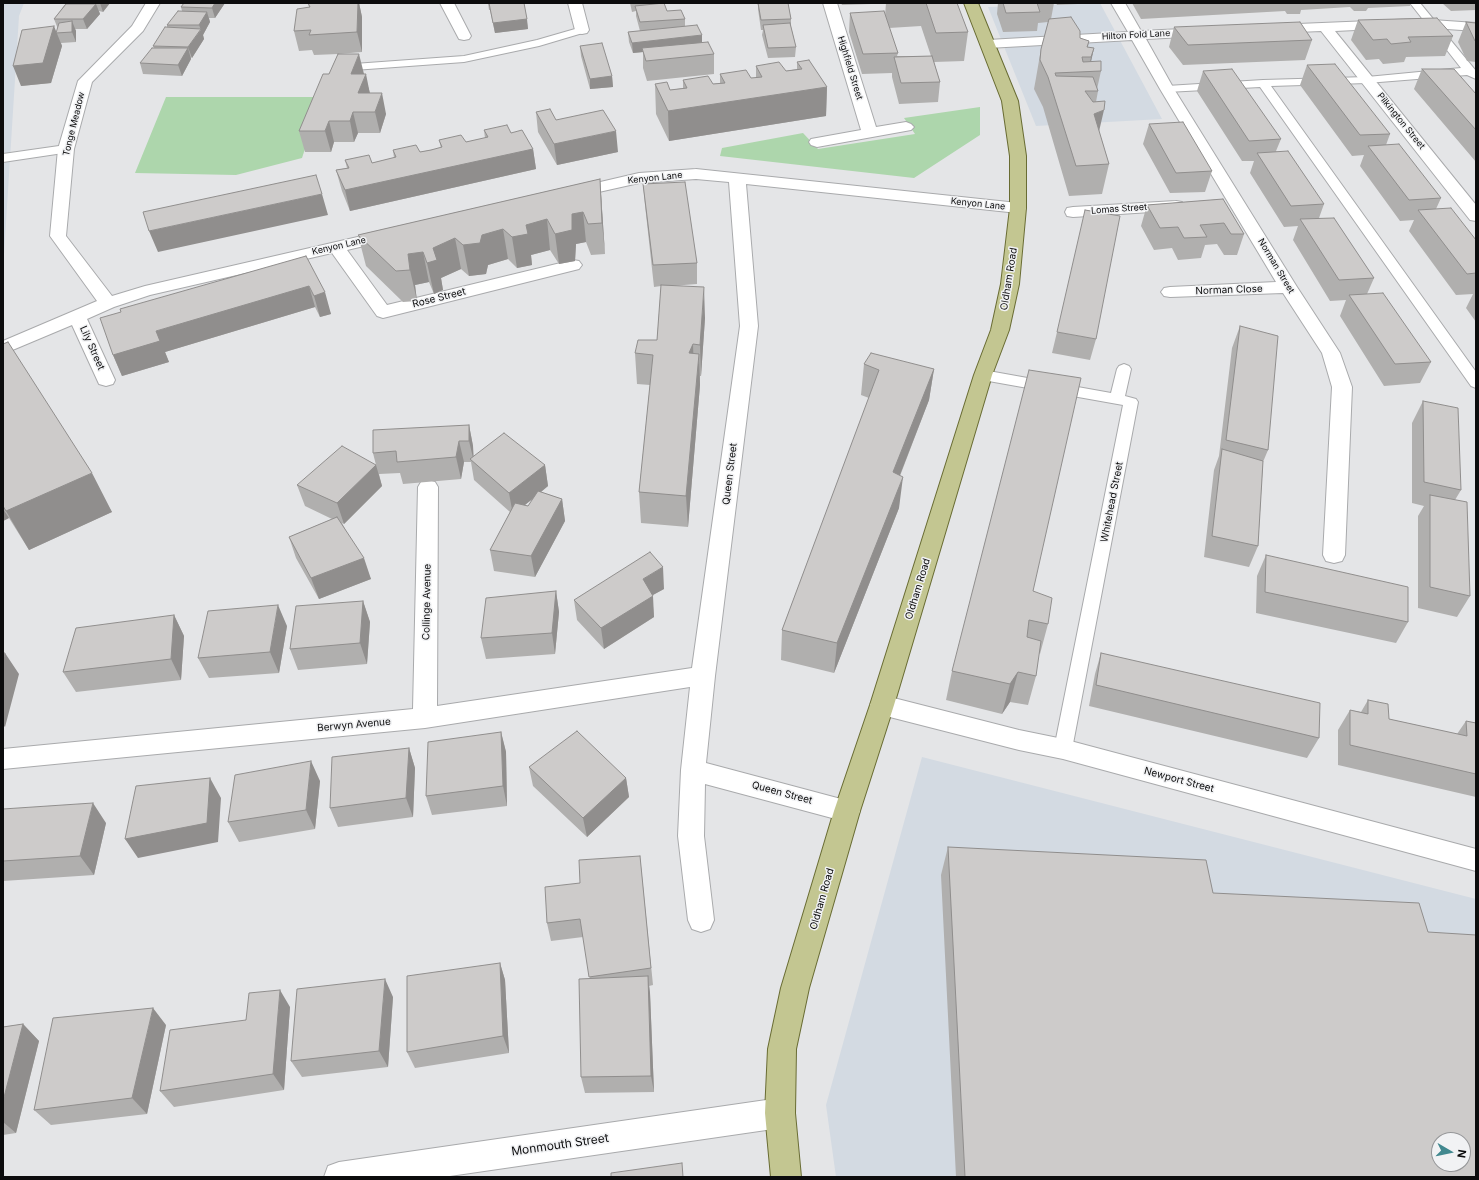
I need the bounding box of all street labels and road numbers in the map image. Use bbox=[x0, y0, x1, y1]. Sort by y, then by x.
street label: Hilton Fold Lane bbox=[1101, 28, 1171, 42]
street label: Highfield Street bbox=[835, 35, 865, 101]
street label: Tonge Meadow bbox=[61, 91, 87, 157]
street label: Pilkington Street bbox=[1375, 91, 1427, 151]
street label: Kenyon Lane bbox=[627, 170, 683, 186]
street label: Kenyon Lane bbox=[950, 196, 1006, 212]
street label: Lomas Street bbox=[1091, 202, 1147, 216]
street label: Kenyon Lane bbox=[311, 235, 367, 257]
street label: Norman Street bbox=[1255, 237, 1297, 295]
street label: Oldham Road bbox=[998, 247, 1020, 311]
street label: Norman Close bbox=[1195, 283, 1263, 297]
street label: Rose Street bbox=[411, 286, 467, 310]
street label: Lily Street bbox=[77, 324, 107, 372]
street label: Queen Street bbox=[720, 442, 740, 506]
street label: Whitehead Street bbox=[1098, 461, 1126, 543]
street label: Oldham Road bbox=[903, 557, 933, 621]
street label: Collinge Avenue bbox=[420, 564, 434, 640]
street label: Berwyn Avenue bbox=[317, 716, 391, 734]
street label: Newport Street bbox=[1143, 765, 1215, 795]
street label: Queen Street bbox=[750, 779, 814, 807]
street label: Oldham Road bbox=[807, 867, 837, 931]
street label: Monmouth Street bbox=[510, 1131, 610, 1159]

